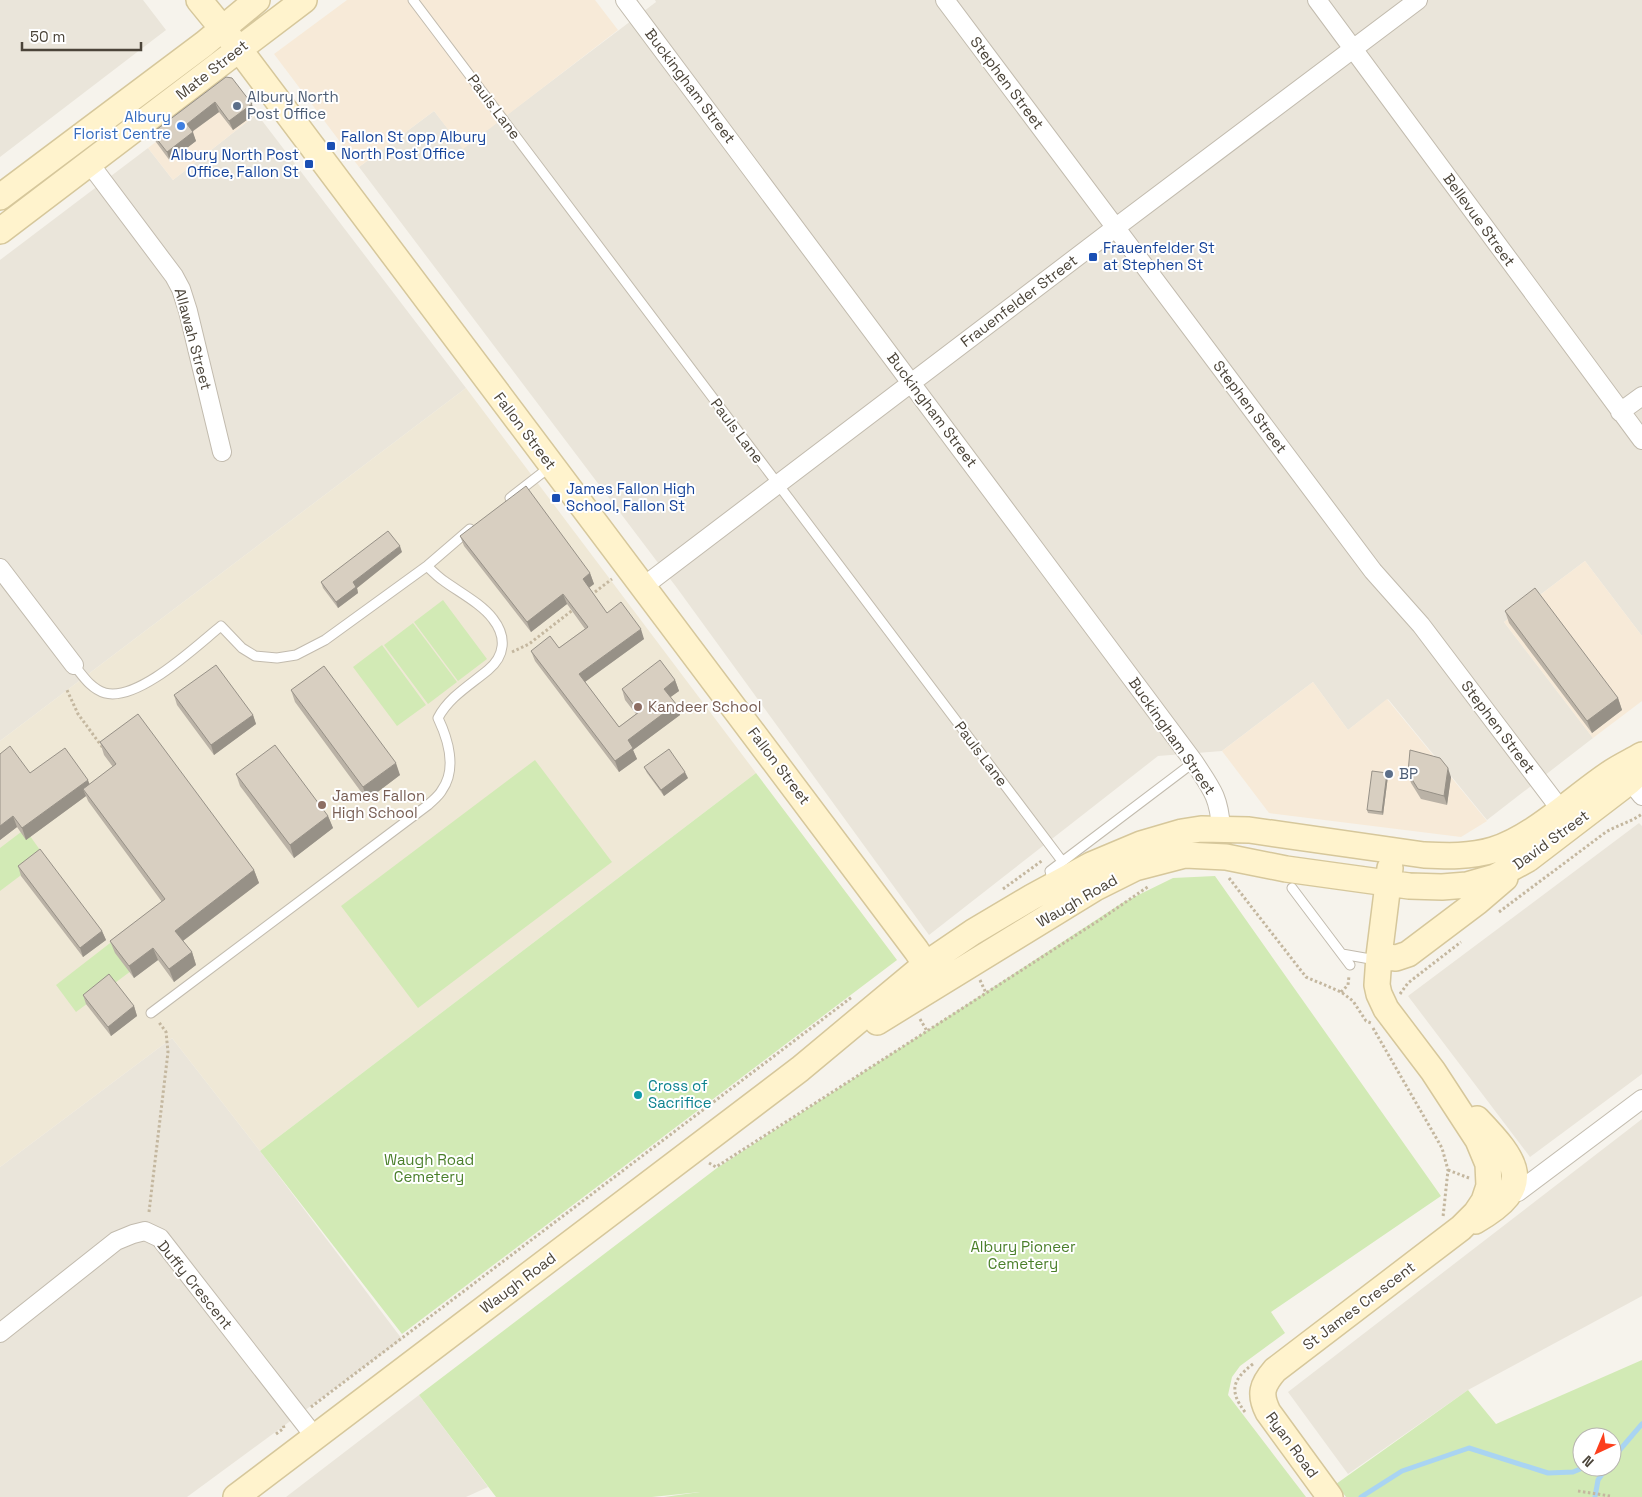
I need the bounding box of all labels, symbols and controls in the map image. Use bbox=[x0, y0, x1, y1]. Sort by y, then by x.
scale bar bbox=[22, 20, 141, 52]
street label: Buckingham Street bbox=[641, 24, 740, 147]
text: 50 m bbox=[30, 27, 65, 46]
street label: Stephen Street bbox=[966, 33, 1049, 133]
street label: Mate Street bbox=[172, 35, 252, 104]
street label: Pauls Lane bbox=[464, 70, 525, 143]
place label: Albury North Post Office bbox=[247, 87, 339, 123]
marker: Albury North Post Office bbox=[231, 100, 243, 112]
place label: Albury Florist Centre bbox=[73, 107, 171, 143]
marker: Albury Florist Centre bbox=[175, 120, 187, 132]
place label: Fallon St opp Albury North Post Office bbox=[341, 127, 486, 163]
marker: Fallon St opp Albury North Post Office bbox=[325, 140, 337, 152]
place label: Albury North Post Office, Fallon St bbox=[171, 145, 299, 181]
marker: Albury North Post Office, Fallon St bbox=[303, 158, 315, 170]
street label: Bellevue Street bbox=[1439, 169, 1520, 270]
place label: Frauenfelder St at Stephen St bbox=[1103, 238, 1215, 274]
street label: Frauenfelder Street bbox=[956, 250, 1081, 351]
marker: Frauenfelder St at Stephen St bbox=[1087, 251, 1099, 263]
street label: Allawah Street bbox=[171, 286, 216, 392]
street label: Buckingham Street bbox=[883, 348, 982, 471]
street label: Stephen Street bbox=[1209, 357, 1292, 457]
street label: Fallon Street bbox=[490, 388, 561, 473]
street label: Pauls Lane bbox=[707, 394, 768, 467]
place label: James Fallon High School, Fallon St bbox=[566, 479, 695, 515]
marker: James Fallon High School, Fallon St bbox=[550, 492, 562, 504]
street label: Buckingham Street bbox=[1125, 673, 1220, 798]
street label: Stephen Street bbox=[1457, 677, 1540, 777]
place label: Kandeer School bbox=[648, 697, 761, 716]
marker: Kandeer School bbox=[632, 701, 644, 713]
street label: Pauls Lane bbox=[951, 717, 1012, 790]
street label: Fallon Street bbox=[744, 723, 815, 808]
place label: BP bbox=[1399, 764, 1418, 783]
marker: BP bbox=[1383, 768, 1395, 780]
place label: James Fallon High School bbox=[332, 786, 425, 822]
marker: James Fallon High School bbox=[316, 799, 328, 811]
street label: David Street bbox=[1509, 806, 1592, 874]
street label: Waugh Road bbox=[1033, 870, 1121, 931]
place label: Cross of Sacrifice bbox=[648, 1076, 712, 1112]
marker: Cross of Sacrifice bbox=[632, 1089, 644, 1101]
park label: Waugh Road Cemetery bbox=[384, 1150, 474, 1186]
street label: Duffy Crescent bbox=[154, 1236, 237, 1333]
park label: Albury Pioneer Cemetery bbox=[970, 1237, 1076, 1273]
street label: Waugh Road bbox=[476, 1248, 559, 1317]
street label: St James Crescent bbox=[1299, 1257, 1419, 1354]
street label: Ryan Road bbox=[1262, 1408, 1323, 1481]
north arrow bbox=[1572, 1427, 1622, 1477]
text: N bbox=[1578, 1452, 1598, 1471]

